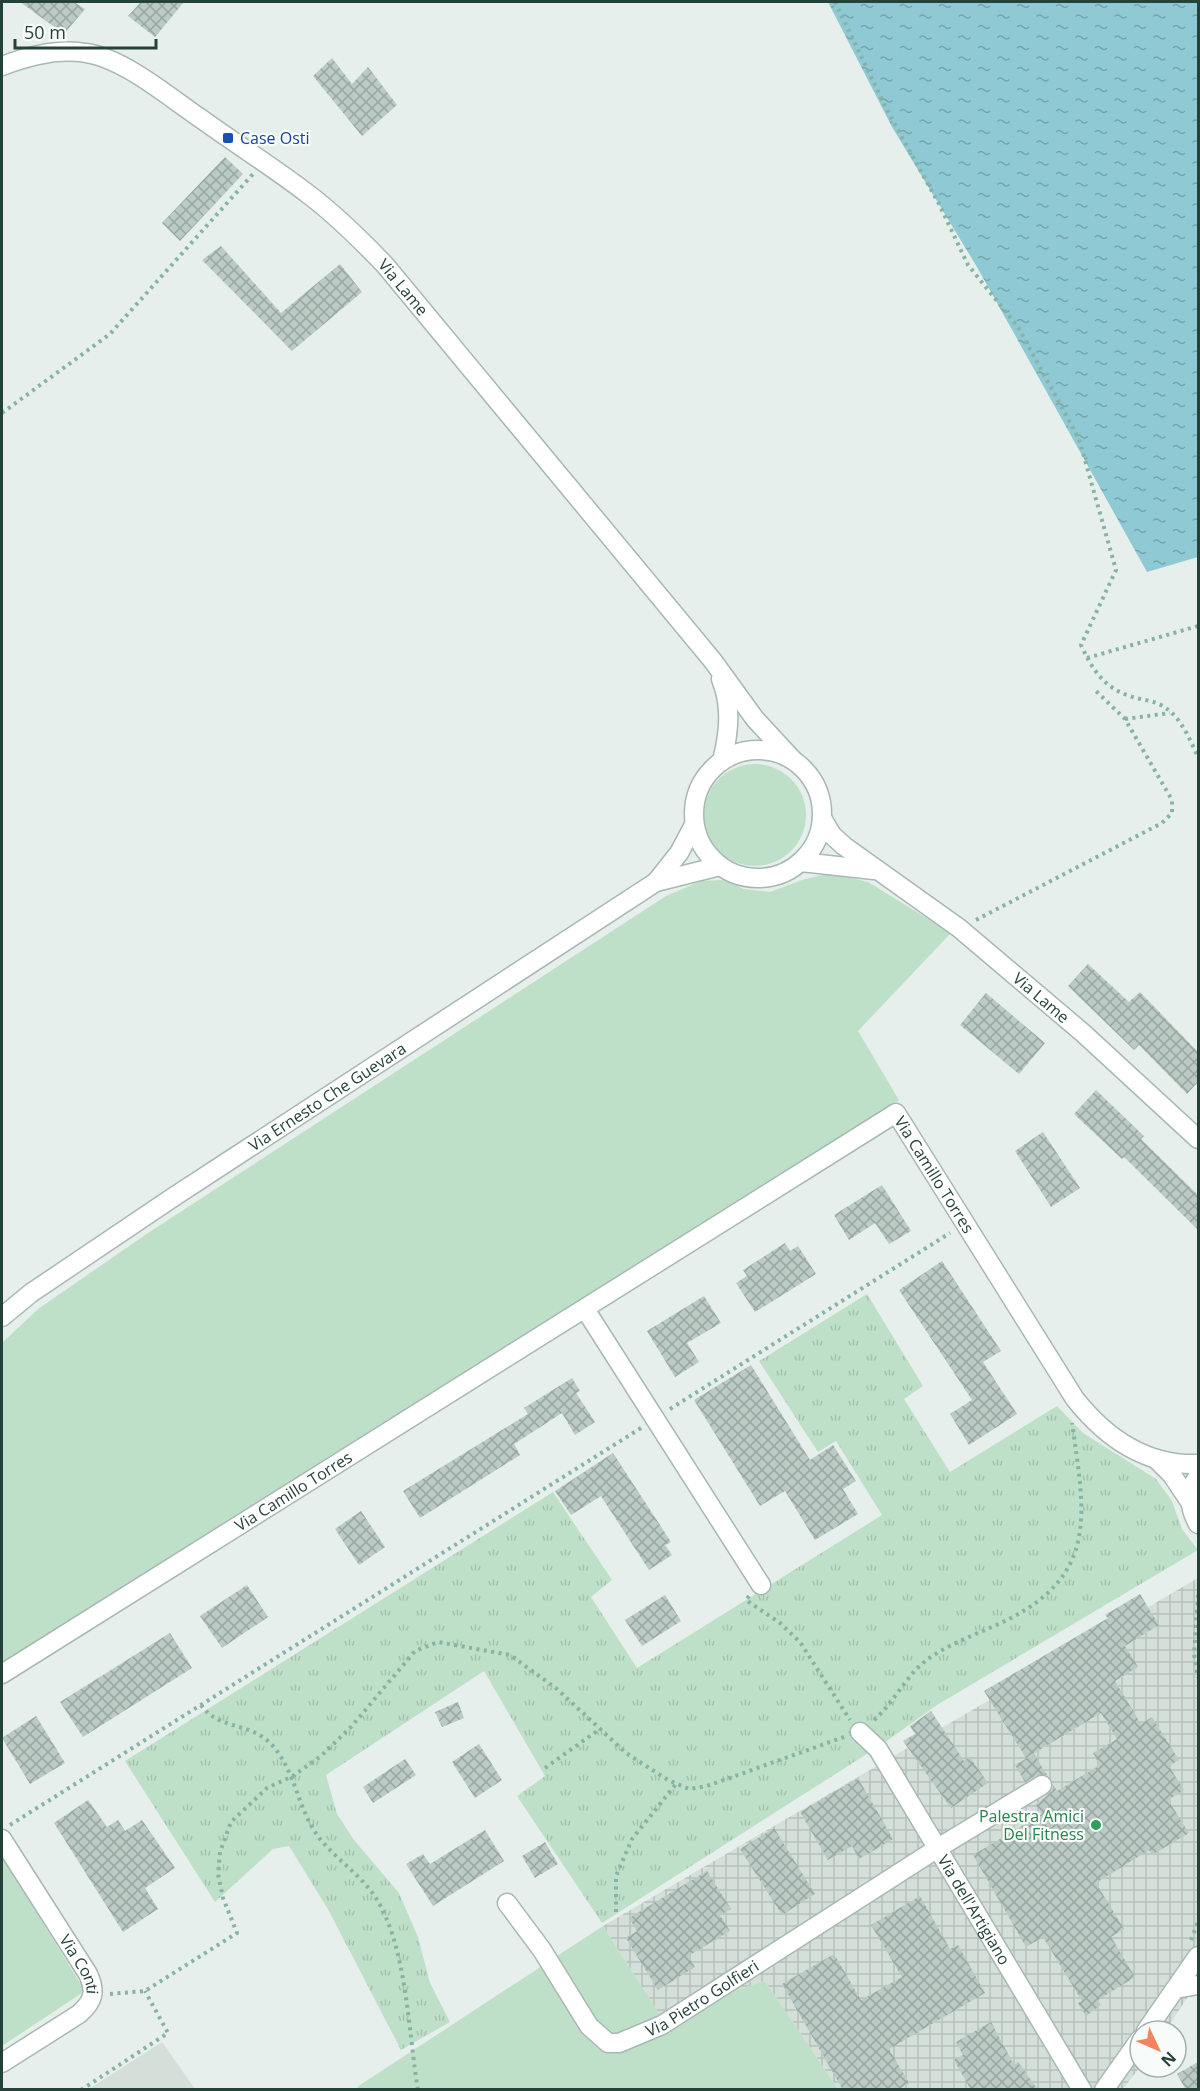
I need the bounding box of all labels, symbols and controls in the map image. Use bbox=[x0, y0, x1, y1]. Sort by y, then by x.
scale bar bbox=[15, 12, 156, 50]
text: 50 m bbox=[24, 20, 66, 44]
place label: Case Osti bbox=[240, 127, 310, 149]
marker: Case Osti bbox=[221, 131, 235, 145]
street label: Via Lame bbox=[374, 254, 433, 320]
street label: Via Lame bbox=[1008, 967, 1074, 1028]
street label: Via Ernesto Che Guevara bbox=[244, 1037, 410, 1156]
street label: Via Camillo Torres bbox=[889, 1112, 979, 1237]
street label: Via Camillo Torres bbox=[231, 1446, 356, 1536]
place label: Palestra Amici Del Fitness bbox=[979, 1805, 1084, 1845]
marker: Palestra Amici Del Fitness bbox=[1089, 1818, 1103, 1832]
street label: Via dell'Artigiano bbox=[933, 1851, 1016, 1969]
street label: Via Conti bbox=[55, 1930, 104, 1995]
street label: Via Pietro Golfieri bbox=[642, 1955, 763, 2042]
north arrow bbox=[1128, 2019, 1188, 2079]
text: N bbox=[1156, 2047, 1181, 2072]

